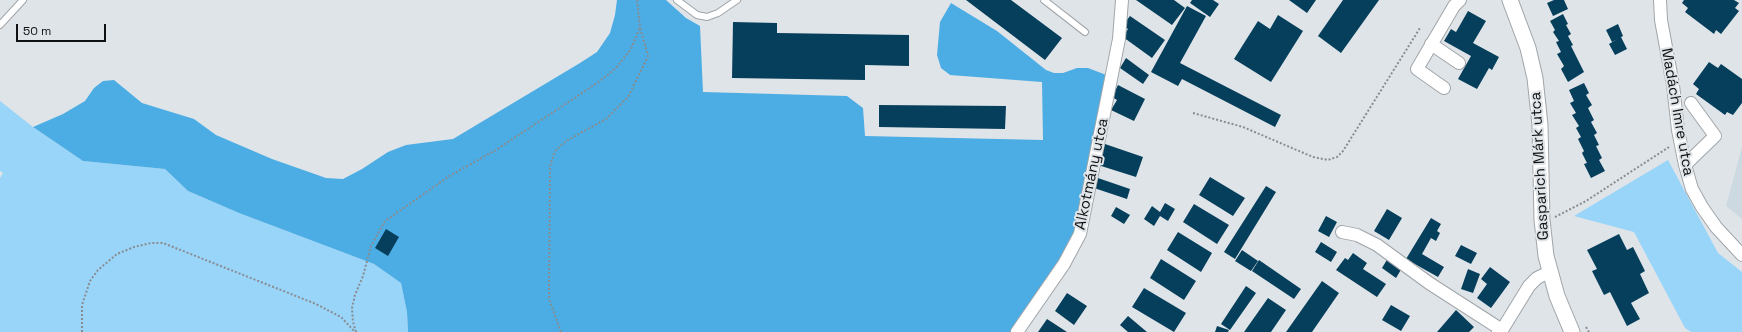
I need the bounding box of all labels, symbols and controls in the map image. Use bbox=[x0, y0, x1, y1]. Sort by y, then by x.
scale bar bbox=[18, 16, 108, 42]
text: 50 m bbox=[23, 23, 51, 39]
street label: Madách Imre utca bbox=[1657, 47, 1697, 177]
street label: Gasparich Márk utca bbox=[1527, 91, 1553, 241]
street label: Alkotmány utca bbox=[1071, 117, 1113, 231]

